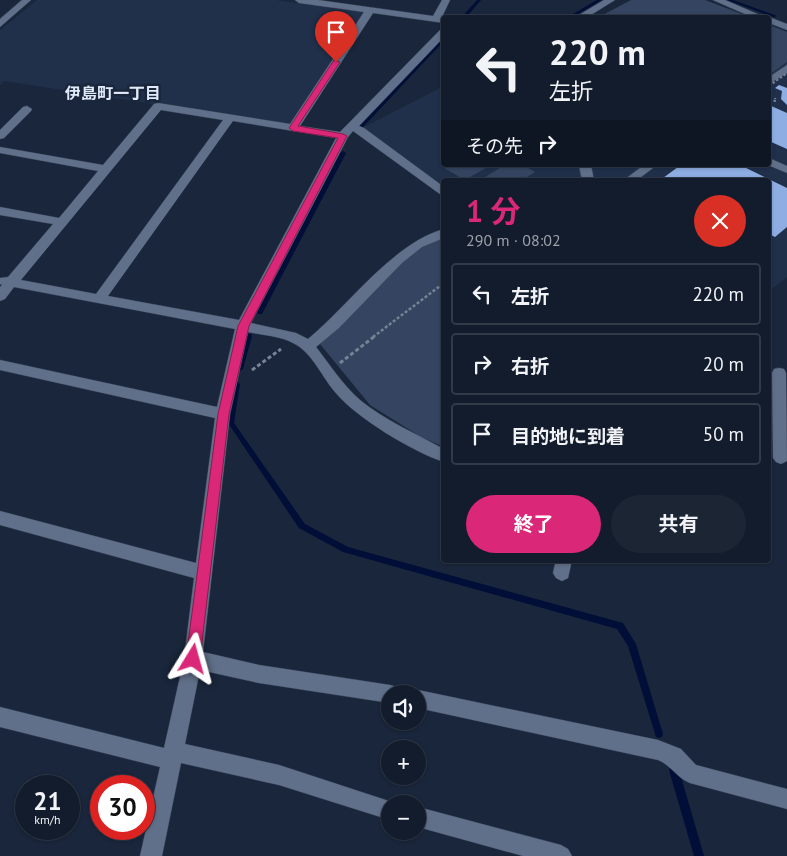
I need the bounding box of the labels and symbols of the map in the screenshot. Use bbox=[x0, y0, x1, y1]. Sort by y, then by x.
pin bbox=[315, 11, 357, 62]
district label: 伊島町一丁目 bbox=[64, 83, 161, 103]
position arrow bbox=[166, 632, 218, 684]
speed limit sign: 30 bbox=[90, 775, 155, 840]

